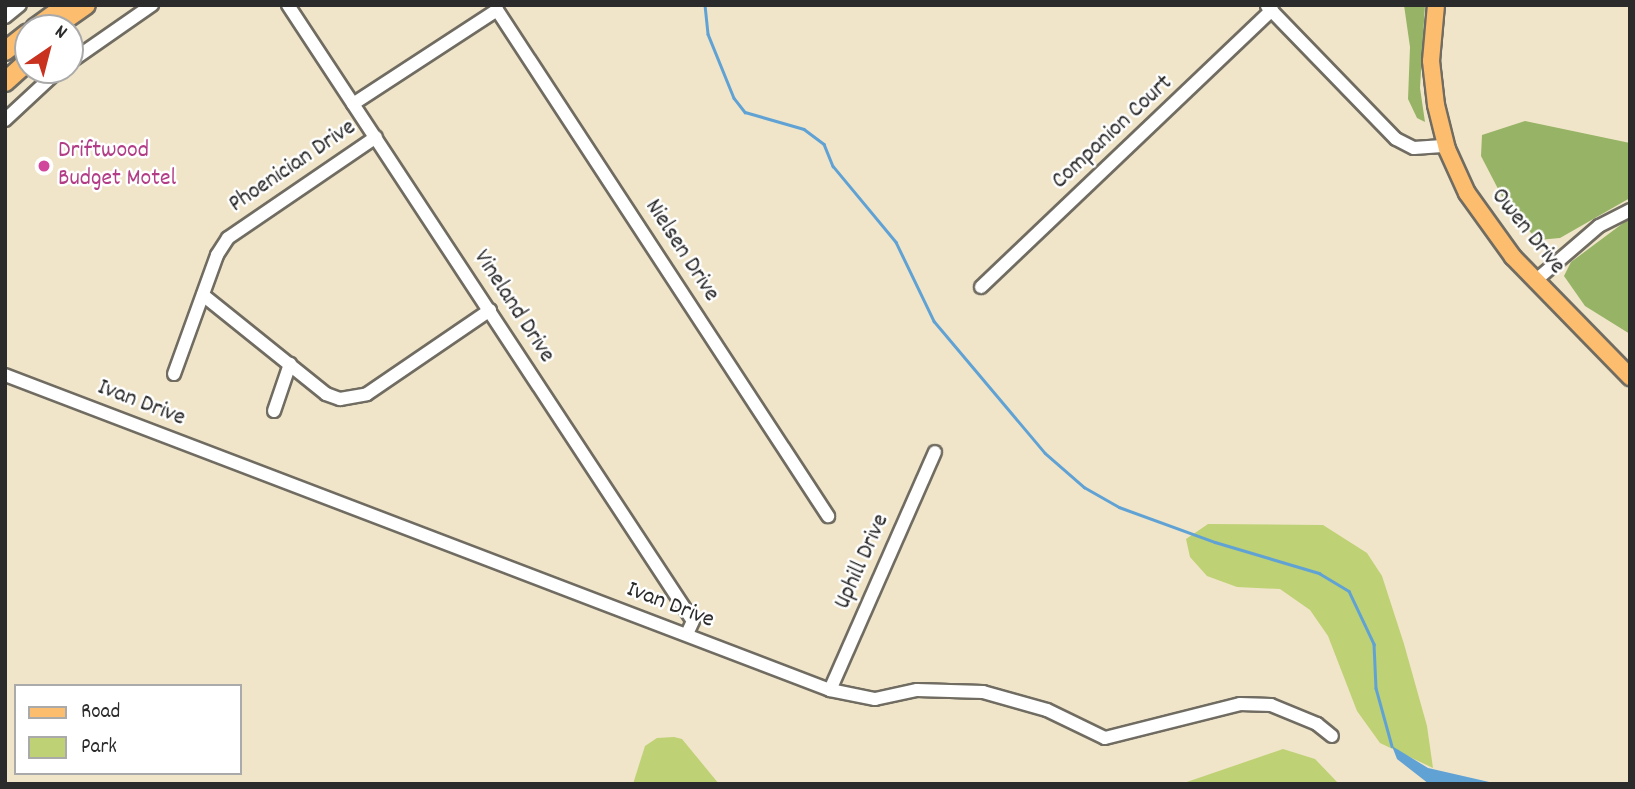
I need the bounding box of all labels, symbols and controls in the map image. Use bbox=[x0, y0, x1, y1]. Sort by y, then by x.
north arrow bbox=[14, 14, 84, 84]
text: N bbox=[49, 19, 72, 47]
street label: Companion Court bbox=[1047, 70, 1179, 196]
street label: Phoenician Drive bbox=[224, 114, 362, 220]
place label: Driftwood Budget Motel bbox=[58, 138, 176, 194]
marker: Driftwood Budget Motel bbox=[36, 158, 52, 174]
street label: Owen Drive bbox=[1484, 183, 1570, 281]
street label: Nielsen Drive bbox=[637, 195, 725, 307]
street label: Vineland Drive bbox=[466, 245, 560, 369]
street label: Ivan Drive bbox=[93, 374, 189, 434]
street label: Uphill Drive bbox=[829, 510, 897, 614]
street label: Ivan Drive bbox=[622, 576, 718, 636]
legend bbox=[14, 684, 242, 775]
text: Road bbox=[81, 698, 120, 728]
text: Park bbox=[81, 733, 117, 763]

